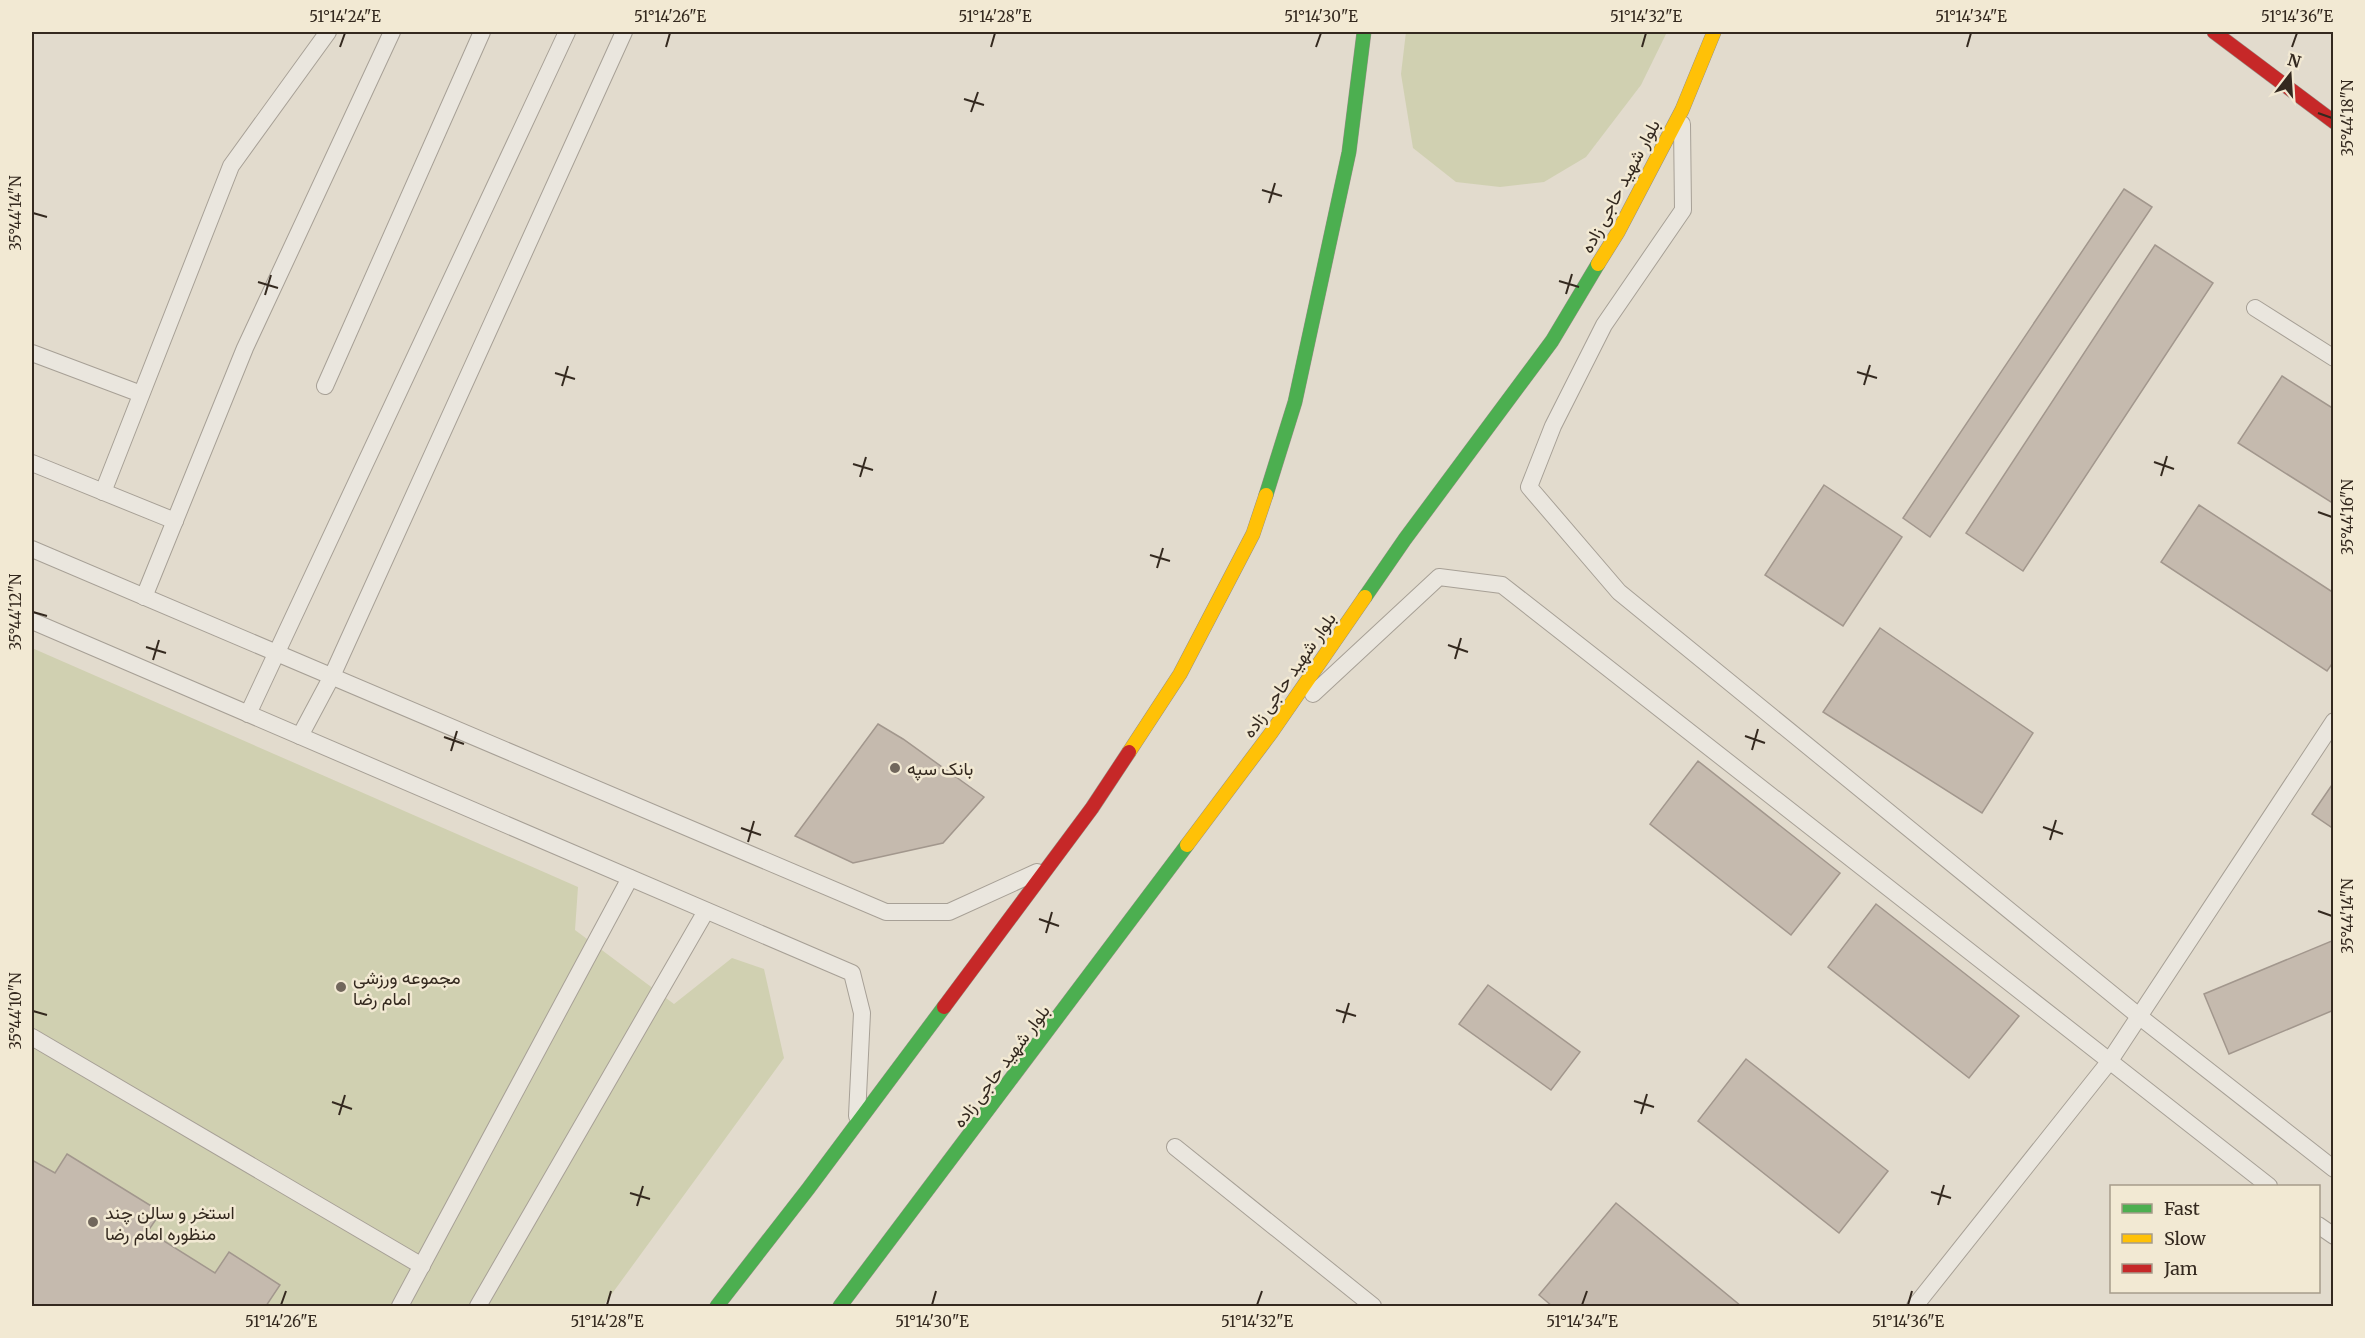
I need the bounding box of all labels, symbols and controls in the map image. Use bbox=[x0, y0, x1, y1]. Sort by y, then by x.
text: 51°14'24"E bbox=[309, 7, 381, 26]
text: 51°14'26"E bbox=[634, 7, 707, 26]
text: 51°14'28"E bbox=[959, 7, 1032, 26]
text: 51°14'30"E bbox=[1284, 7, 1358, 26]
text: 51°14'32"E bbox=[1610, 7, 1682, 26]
text: 51°14'34"E bbox=[1935, 7, 2007, 26]
text: 51°14'36"E bbox=[2261, 7, 2333, 26]
north arrow bbox=[2260, 45, 2320, 105]
text: N bbox=[2285, 49, 2304, 72]
text: 35°44'18"N bbox=[2338, 79, 2357, 156]
street label: بلوار شهید حاجی زاده bbox=[1575, 115, 1665, 257]
text: 35°44'14"N bbox=[6, 175, 25, 251]
text: 35°44'16"N bbox=[2338, 479, 2357, 555]
text: 35°44'12"N bbox=[6, 573, 25, 650]
street label: بلوار شهید حاجی زاده bbox=[1237, 608, 1341, 742]
place label: بانک سپه bbox=[907, 757, 973, 781]
marker: بانک سپه bbox=[888, 761, 902, 775]
text: 35°44'14"N bbox=[2338, 878, 2357, 954]
place label: مجموعه ورزشی امام رضا bbox=[353, 966, 461, 1011]
text: 35°44'10"N bbox=[6, 972, 25, 1050]
marker: مجموعه ورزشی امام رضا bbox=[334, 980, 348, 994]
street label: بلوار شهید حاجی زاده bbox=[947, 1000, 1055, 1132]
legend bbox=[2110, 1185, 2320, 1293]
text: Fast bbox=[2164, 1197, 2200, 1220]
place label: استخر و سالن چند منظوره امام رضا bbox=[105, 1201, 235, 1246]
marker: استخر و سالن چند منظوره امام رضا bbox=[86, 1215, 100, 1229]
text: Slow bbox=[2164, 1227, 2207, 1250]
text: Jam bbox=[2163, 1257, 2198, 1280]
text: 51°14'26"E bbox=[245, 1312, 318, 1331]
text: 51°14'28"E bbox=[571, 1312, 644, 1331]
text: 51°14'30"E bbox=[895, 1312, 969, 1331]
text: 51°14'32"E bbox=[1221, 1312, 1293, 1331]
text: 51°14'34"E bbox=[1546, 1312, 1618, 1331]
text: 51°14'36"E bbox=[1872, 1312, 1944, 1331]

